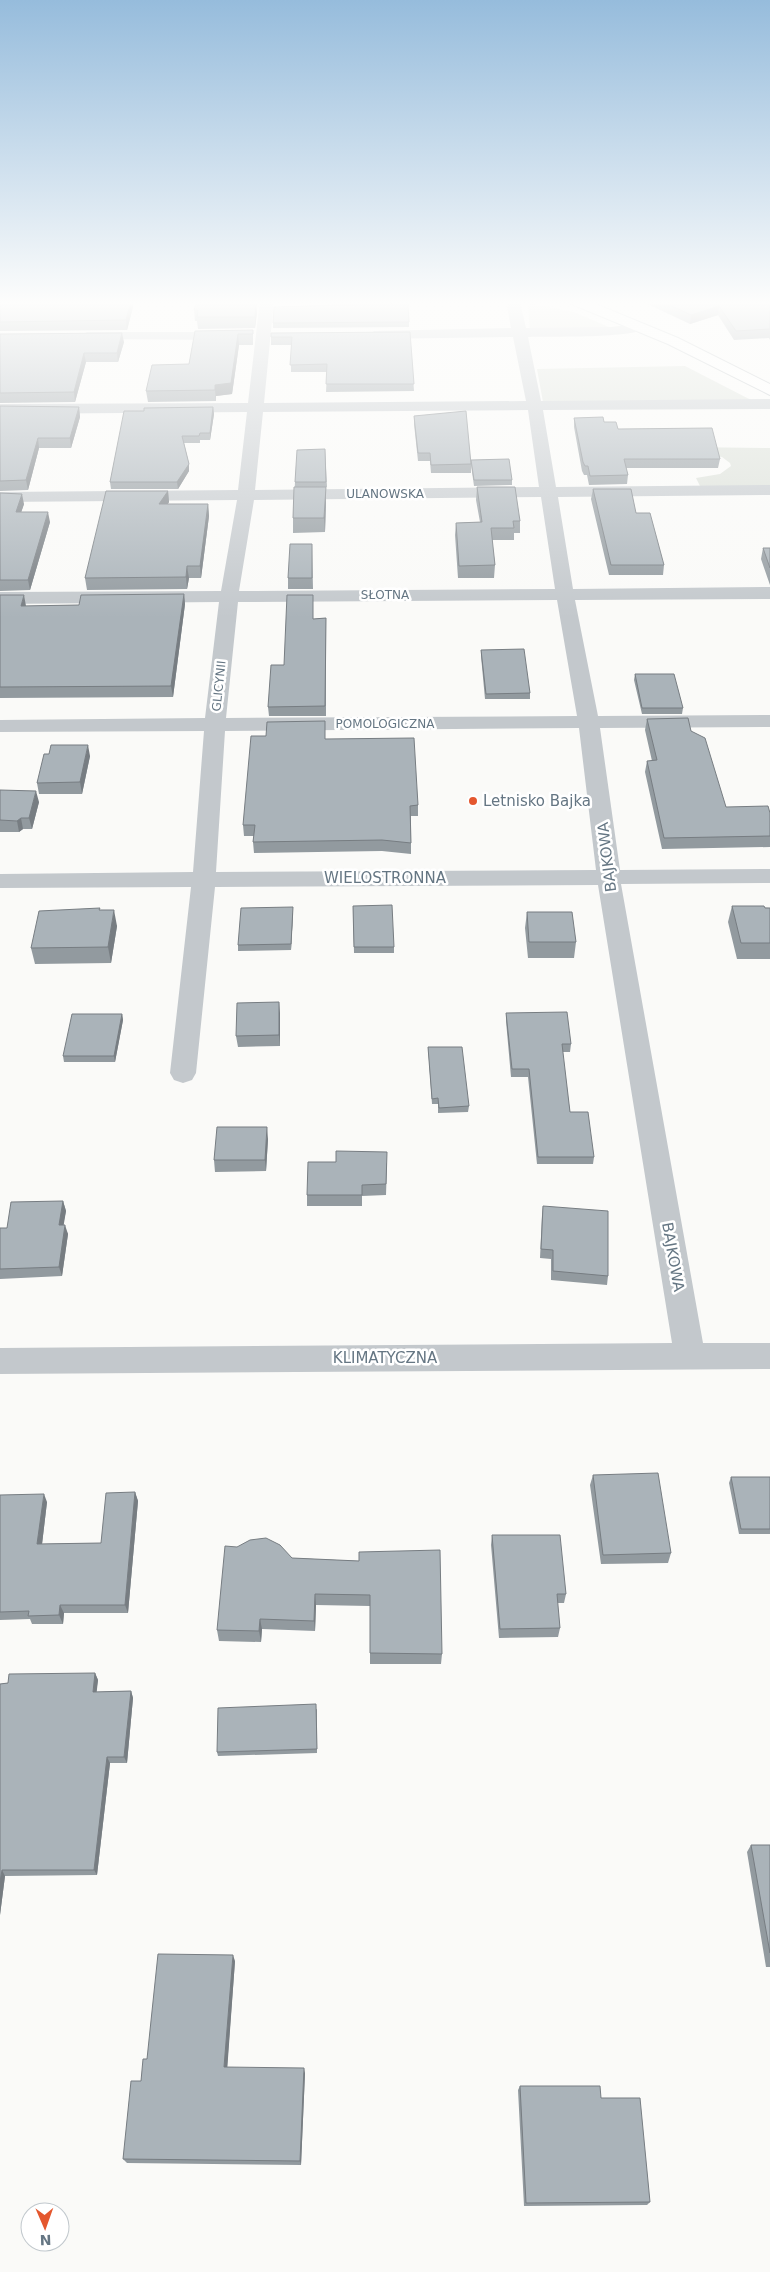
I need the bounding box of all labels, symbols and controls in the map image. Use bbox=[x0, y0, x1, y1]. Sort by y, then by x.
street label: ULANOWSKA bbox=[346, 487, 425, 501]
street label: SŁOTNA bbox=[361, 588, 410, 602]
street label: GLICYNII bbox=[209, 660, 229, 712]
street label: POMOLOGICZNA bbox=[336, 717, 435, 731]
place label: Letnisko Bajka bbox=[483, 792, 591, 810]
marker: Letnisko Bajka bbox=[467, 795, 479, 807]
street label: BAJKOWA bbox=[594, 820, 620, 893]
street label: WIELOSTRONNA bbox=[324, 869, 447, 887]
street label: BAJKOWA bbox=[658, 1221, 688, 1294]
street label: KLIMATYCZNA bbox=[333, 1349, 438, 1367]
north arrow bbox=[20, 2202, 70, 2252]
text: N bbox=[39, 2232, 52, 2248]

